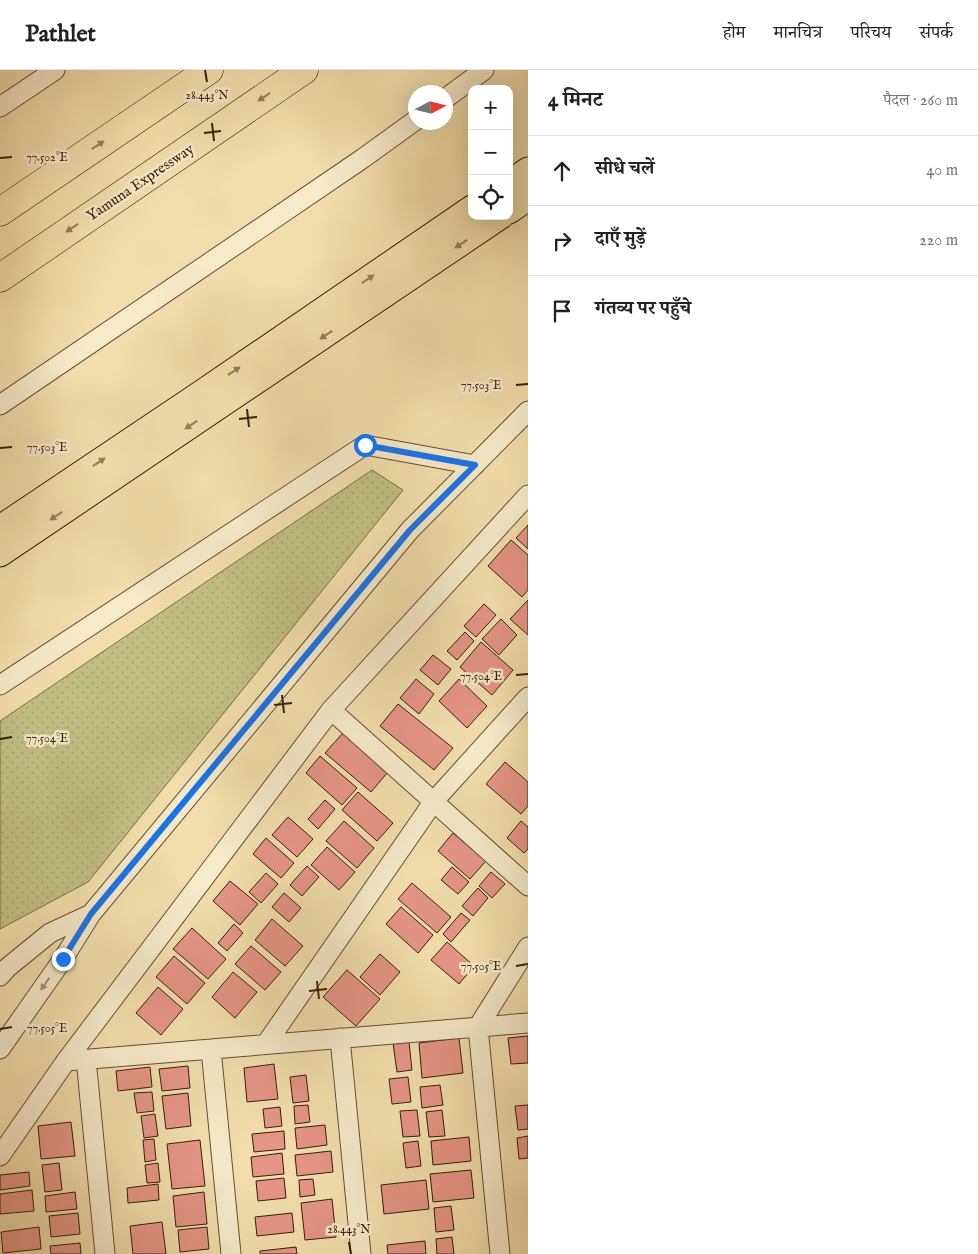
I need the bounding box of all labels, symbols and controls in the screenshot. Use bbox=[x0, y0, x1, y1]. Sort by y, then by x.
text: Pathlet bbox=[25, 19, 96, 50]
text: होम bbox=[723, 22, 746, 45]
text: मानचित्र bbox=[774, 22, 822, 45]
text: परिचय bbox=[850, 22, 891, 45]
text: संपर्क bbox=[919, 22, 953, 45]
north arrow bbox=[408, 85, 453, 130]
map controls bbox=[468, 85, 513, 220]
button: + bbox=[468, 85, 513, 130]
text: 4 मिनट bbox=[548, 87, 603, 114]
text: 28.443°N bbox=[185, 88, 229, 103]
text: पैदल · 260 m bbox=[883, 91, 958, 111]
one-way arrow bbox=[257, 93, 271, 102]
button: − bbox=[468, 130, 513, 175]
street label: Yamuna Expressway bbox=[83, 139, 198, 225]
one-way arrow bbox=[91, 140, 105, 150]
text: 77.502°E bbox=[26, 150, 68, 165]
icon: ahead bbox=[548, 157, 576, 185]
text: सीधे चलें bbox=[595, 157, 654, 181]
text: 40 m bbox=[926, 161, 958, 181]
button: locate bbox=[468, 175, 513, 220]
one-way arrow bbox=[65, 224, 79, 233]
icon: right bbox=[548, 227, 576, 255]
text: दाएँ मुड़ें bbox=[595, 227, 646, 251]
text: 220 m bbox=[919, 231, 958, 251]
one-way arrow bbox=[454, 239, 467, 248]
one-way arrow bbox=[361, 275, 375, 284]
icon: arrive bbox=[548, 297, 576, 325]
text: गंतव्य पर पहुँचे bbox=[595, 297, 691, 321]
one-way arrow bbox=[319, 330, 333, 339]
one-way arrow bbox=[227, 366, 241, 376]
text: 77.503°E bbox=[461, 378, 501, 393]
one-way arrow bbox=[185, 421, 198, 430]
route start bbox=[354, 434, 377, 457]
text: 77.503°E bbox=[27, 440, 67, 455]
one-way arrow bbox=[92, 457, 106, 467]
one-way arrow bbox=[50, 511, 63, 521]
text: 77.504°E bbox=[460, 669, 502, 684]
text: 77.504°E bbox=[26, 731, 68, 746]
route end bbox=[52, 948, 75, 971]
text: 77.505°E bbox=[461, 959, 501, 974]
one-way arrow bbox=[40, 978, 50, 991]
text: 77.505°E bbox=[27, 1021, 67, 1036]
text: 28.443°N bbox=[327, 1222, 371, 1237]

